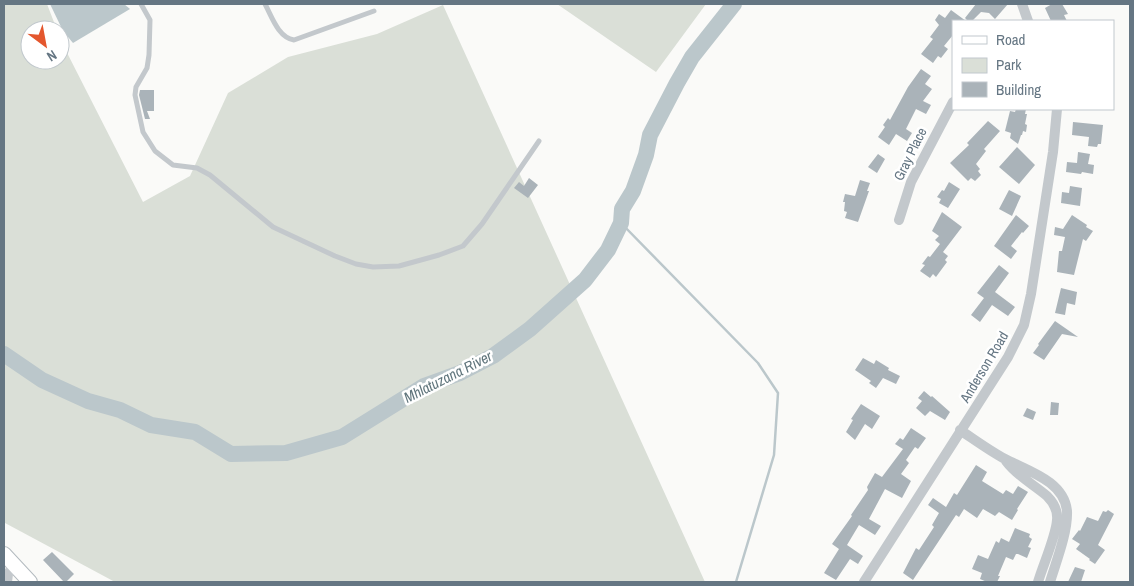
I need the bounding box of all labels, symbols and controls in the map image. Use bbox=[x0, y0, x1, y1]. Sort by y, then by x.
north arrow bbox=[20, 20, 70, 70]
legend bbox=[952, 20, 1114, 110]
text: Road bbox=[996, 29, 1025, 50]
text: N bbox=[44, 46, 60, 66]
text: Park bbox=[996, 54, 1022, 75]
text: Building bbox=[996, 79, 1041, 100]
street label: Gray Place bbox=[889, 125, 931, 183]
street label: Anderson Road bbox=[955, 328, 1012, 407]
water label: Mhlatuzana River bbox=[400, 345, 496, 408]

